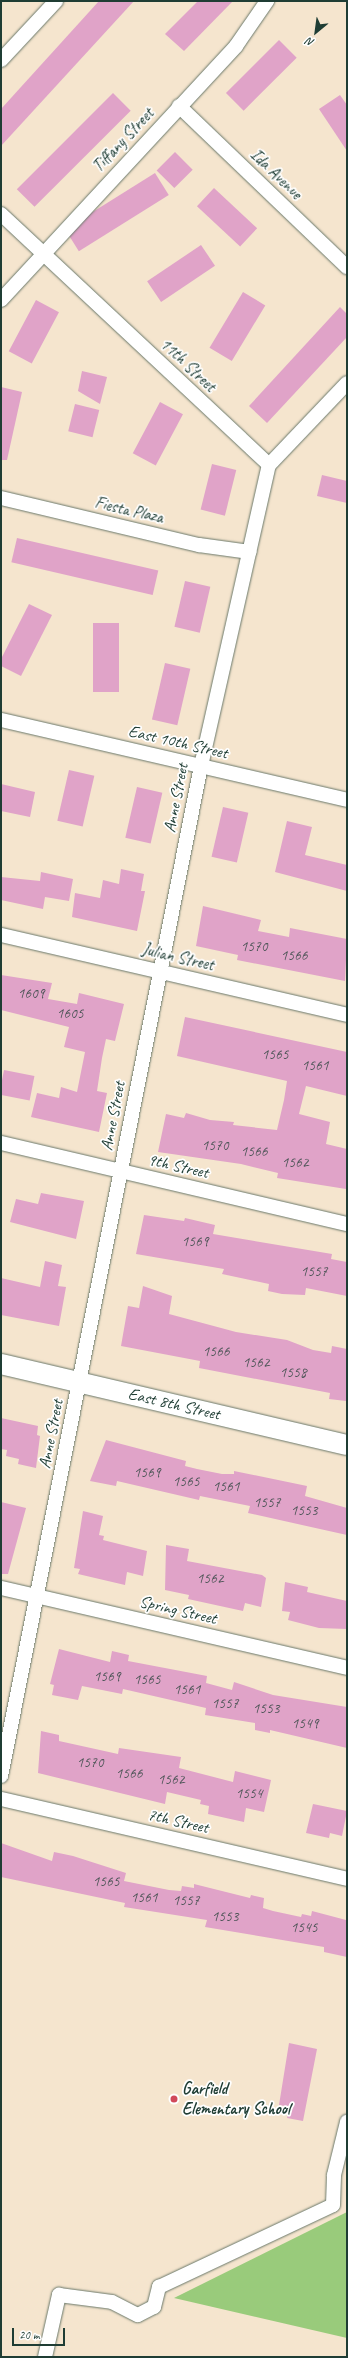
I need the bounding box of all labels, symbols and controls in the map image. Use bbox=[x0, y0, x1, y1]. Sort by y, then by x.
north arrow bbox=[296, 12, 336, 52]
text: N bbox=[304, 35, 317, 50]
street label: Tiffany Street bbox=[88, 103, 158, 177]
street label: Ida Avenue bbox=[246, 144, 306, 204]
street label: 11th Street bbox=[156, 334, 220, 396]
street label: Fiesta Plaza bbox=[93, 492, 165, 528]
street label: East 10th Street bbox=[126, 721, 230, 763]
street label: Anne Street bbox=[159, 762, 193, 834]
house number: 1570 bbox=[241, 938, 267, 956]
street label: Julian Street bbox=[140, 939, 216, 975]
house number: 1566 bbox=[281, 947, 307, 965]
house number: 1609 bbox=[18, 985, 44, 1003]
house number: 1605 bbox=[57, 1005, 83, 1023]
house number: 1565 bbox=[262, 1046, 288, 1064]
house number: 1561 bbox=[302, 1057, 328, 1075]
street label: Anne Street bbox=[96, 1080, 130, 1152]
house number: 1570 bbox=[202, 1137, 228, 1155]
house number: 1566 bbox=[241, 1143, 267, 1161]
street label: 9th Street bbox=[145, 1149, 211, 1183]
house number: 1562 bbox=[282, 1154, 308, 1172]
house number: 1569 bbox=[182, 1233, 208, 1251]
house number: 1557 bbox=[301, 1263, 327, 1281]
house number: 1566 bbox=[203, 1343, 229, 1361]
house number: 1562 bbox=[243, 1354, 269, 1372]
house number: 1558 bbox=[280, 1364, 306, 1382]
street label: East 8th Street bbox=[126, 1383, 222, 1425]
street label: Anne Street bbox=[34, 1398, 68, 1470]
house number: 1569 bbox=[134, 1464, 160, 1482]
house number: 1565 bbox=[173, 1473, 199, 1491]
house number: 1561 bbox=[213, 1478, 239, 1496]
house number: 1557 bbox=[254, 1494, 280, 1512]
house number: 1553 bbox=[291, 1502, 317, 1520]
house number: 1562 bbox=[197, 1570, 223, 1588]
street label: Spring Street bbox=[137, 1591, 219, 1629]
house number: 1569 bbox=[94, 1668, 120, 1686]
house number: 1565 bbox=[134, 1671, 160, 1689]
house number: 1561 bbox=[174, 1681, 200, 1699]
house number: 1557 bbox=[212, 1695, 238, 1713]
house number: 1553 bbox=[253, 1700, 279, 1718]
house number: 1549 bbox=[292, 1715, 318, 1733]
house number: 1570 bbox=[77, 1754, 103, 1772]
house number: 1566 bbox=[116, 1765, 142, 1783]
house number: 1562 bbox=[158, 1771, 184, 1789]
house number: 1554 bbox=[236, 1785, 262, 1803]
street label: 7th Street bbox=[145, 1804, 211, 1838]
house number: 1565 bbox=[93, 1873, 119, 1891]
house number: 1561 bbox=[131, 1889, 157, 1907]
house number: 1557 bbox=[173, 1892, 199, 1910]
house number: 1553 bbox=[212, 1908, 238, 1926]
house number: 1545 bbox=[291, 1919, 317, 1937]
place label: Garfield Elementary School bbox=[182, 2079, 290, 2119]
marker: Garfield Elementary School bbox=[169, 2094, 179, 2104]
scale bar bbox=[14, 2320, 67, 2346]
text: 20 m bbox=[19, 2327, 39, 2343]

